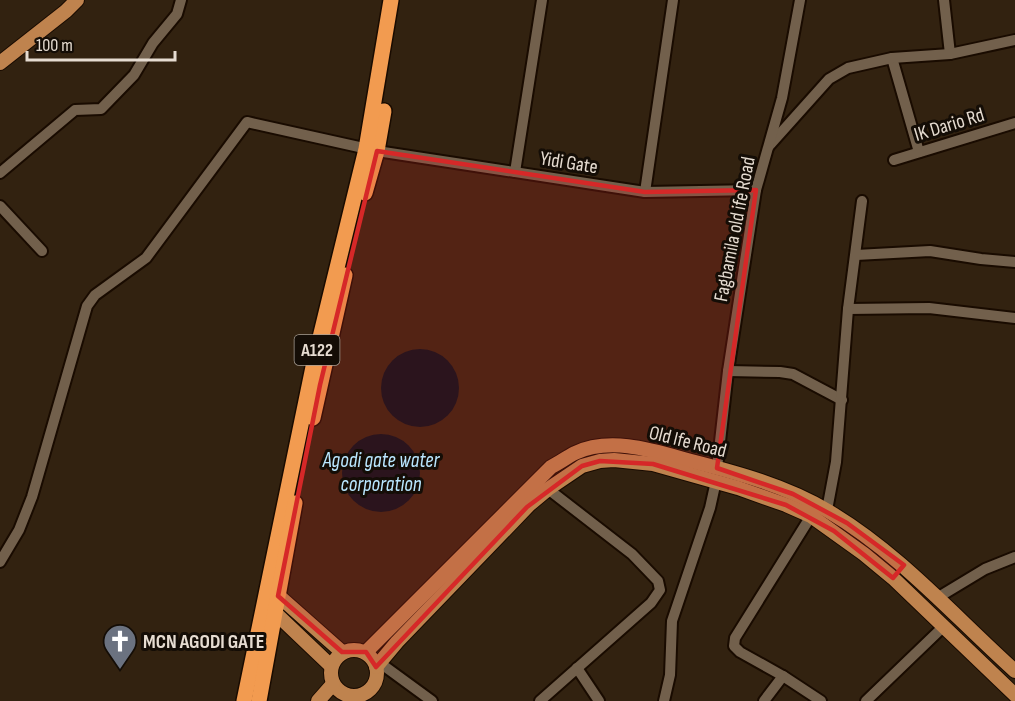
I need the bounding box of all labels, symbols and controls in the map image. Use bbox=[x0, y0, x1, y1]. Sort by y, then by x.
scale bar bbox=[27, 24, 176, 62]
text: 100 m bbox=[36, 35, 73, 56]
street label: IK Dario Rd bbox=[911, 103, 987, 147]
street label: Yidi Gate bbox=[538, 147, 599, 179]
street label: Fagbamila old ife Road bbox=[709, 155, 761, 304]
road number: A122 bbox=[294, 335, 340, 365]
street label: Old Ife Road bbox=[647, 421, 729, 463]
water label: Agodi gate water corporation bbox=[322, 448, 440, 497]
church icon: MCN AGODI GATE bbox=[102, 623, 138, 670]
place label: MCN AGODI GATE bbox=[143, 630, 264, 654]

